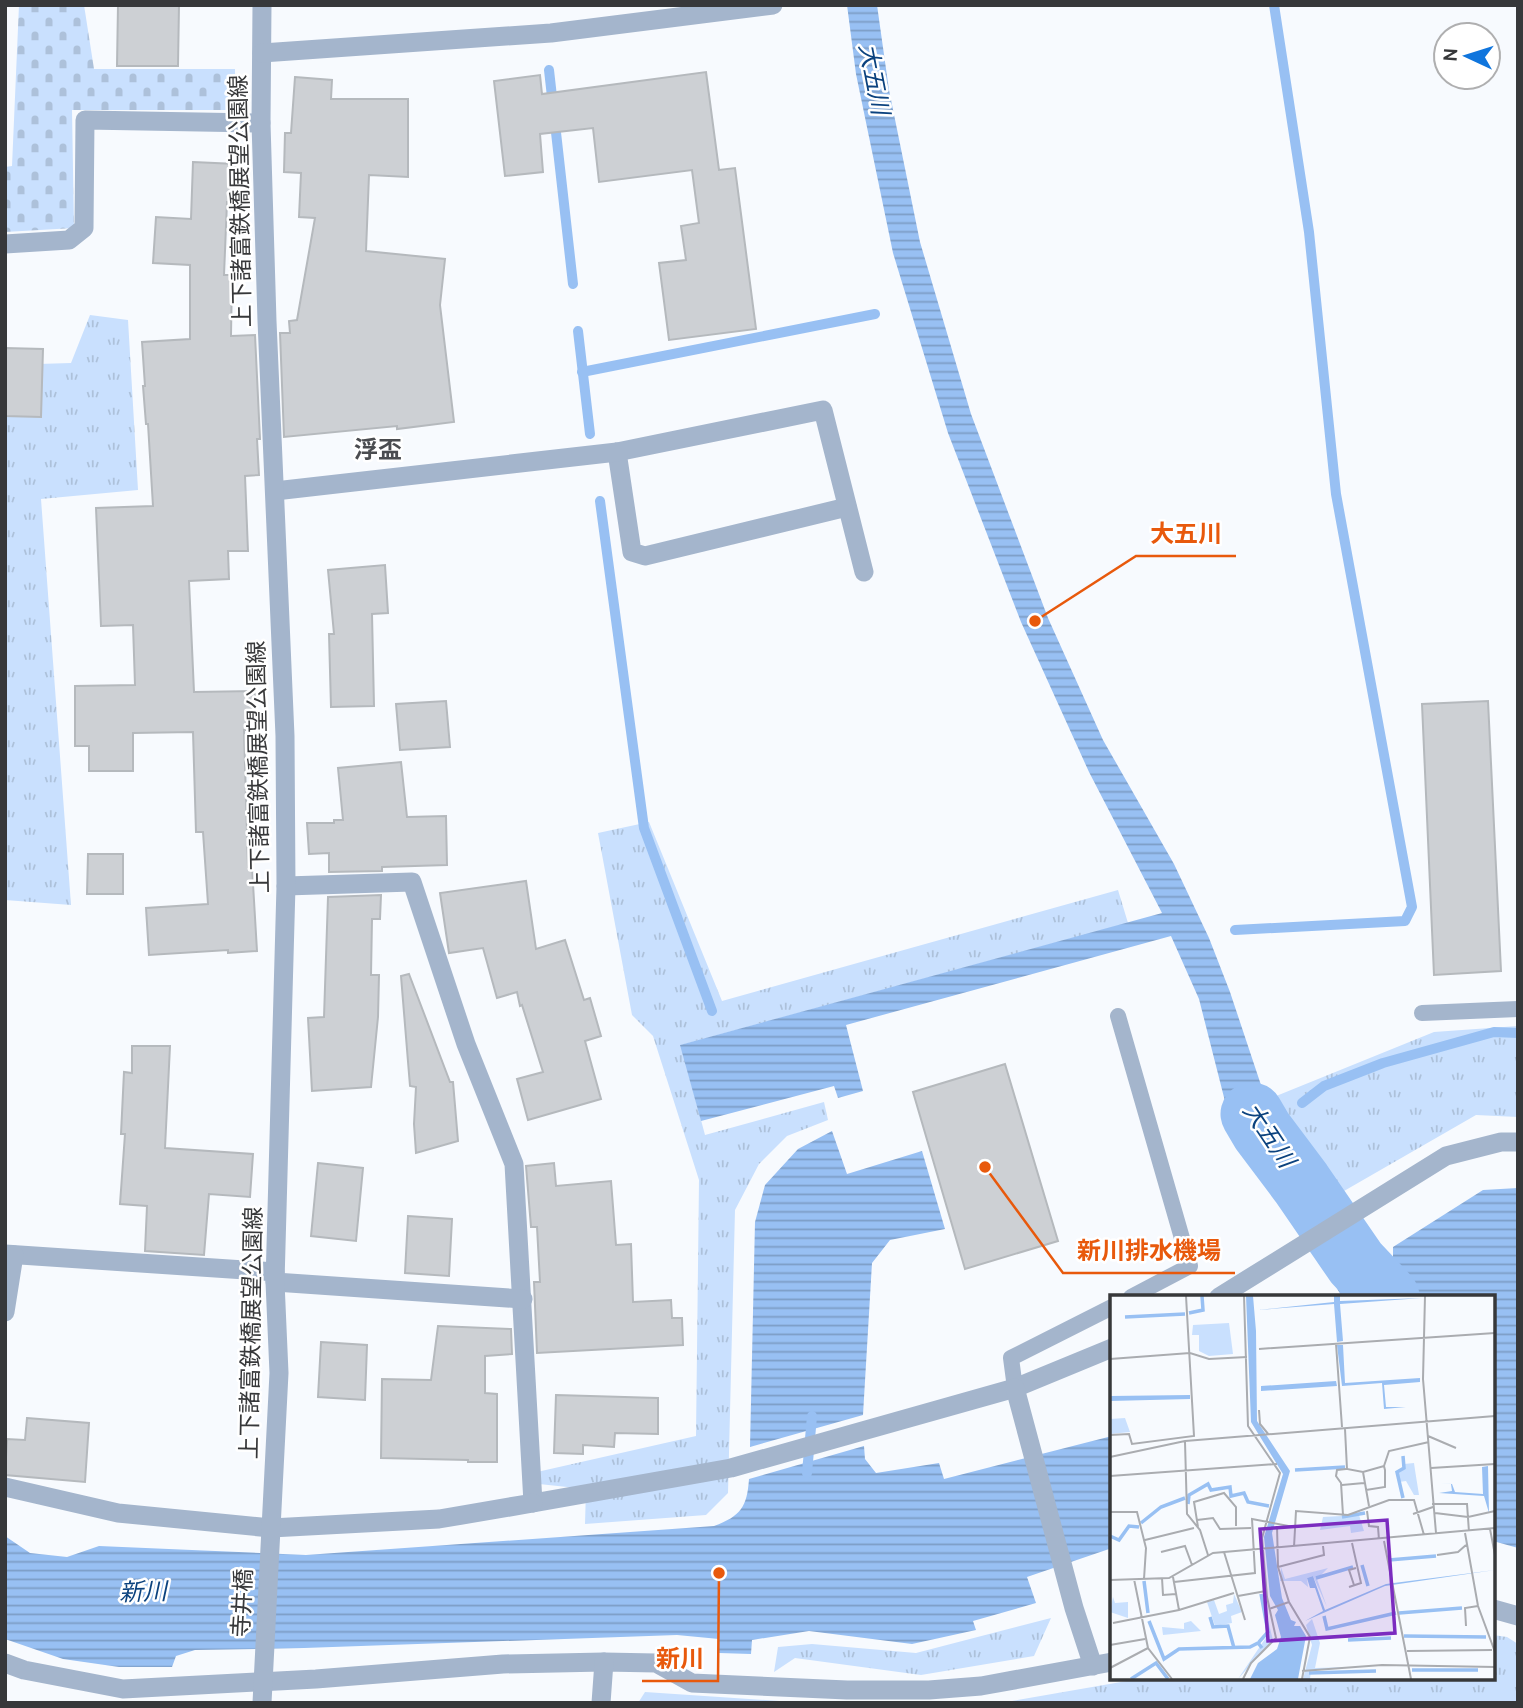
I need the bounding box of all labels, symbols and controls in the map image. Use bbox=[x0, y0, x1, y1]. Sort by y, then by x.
north arrow bbox=[1432, 21, 1502, 91]
water label: 大五川 bbox=[853, 41, 896, 120]
text: N bbox=[1439, 47, 1462, 62]
street label: 上下諸富鉄橋展望公園線 bbox=[224, 74, 256, 328]
district label: 浮盃 bbox=[354, 435, 402, 464]
callout: 大五川 bbox=[1136, 511, 1236, 556]
text: 大五川 bbox=[1150, 519, 1222, 548]
street label: 上下諸富鉄橋展望公園線 bbox=[242, 640, 274, 894]
water label: 大五川 bbox=[1237, 1097, 1303, 1175]
street label: 上下諸富鉄橋展望公園線 bbox=[235, 1206, 267, 1460]
callout: 新川排水機場 bbox=[1063, 1228, 1235, 1273]
text: 新川排水機場 bbox=[1077, 1236, 1221, 1265]
inset map bbox=[1110, 1295, 1495, 1680]
street label: 寺井橋 bbox=[226, 1568, 258, 1638]
water label: 新川 bbox=[118, 1576, 170, 1607]
callout: 新川 bbox=[642, 1636, 718, 1681]
text: 新川 bbox=[656, 1644, 704, 1673]

